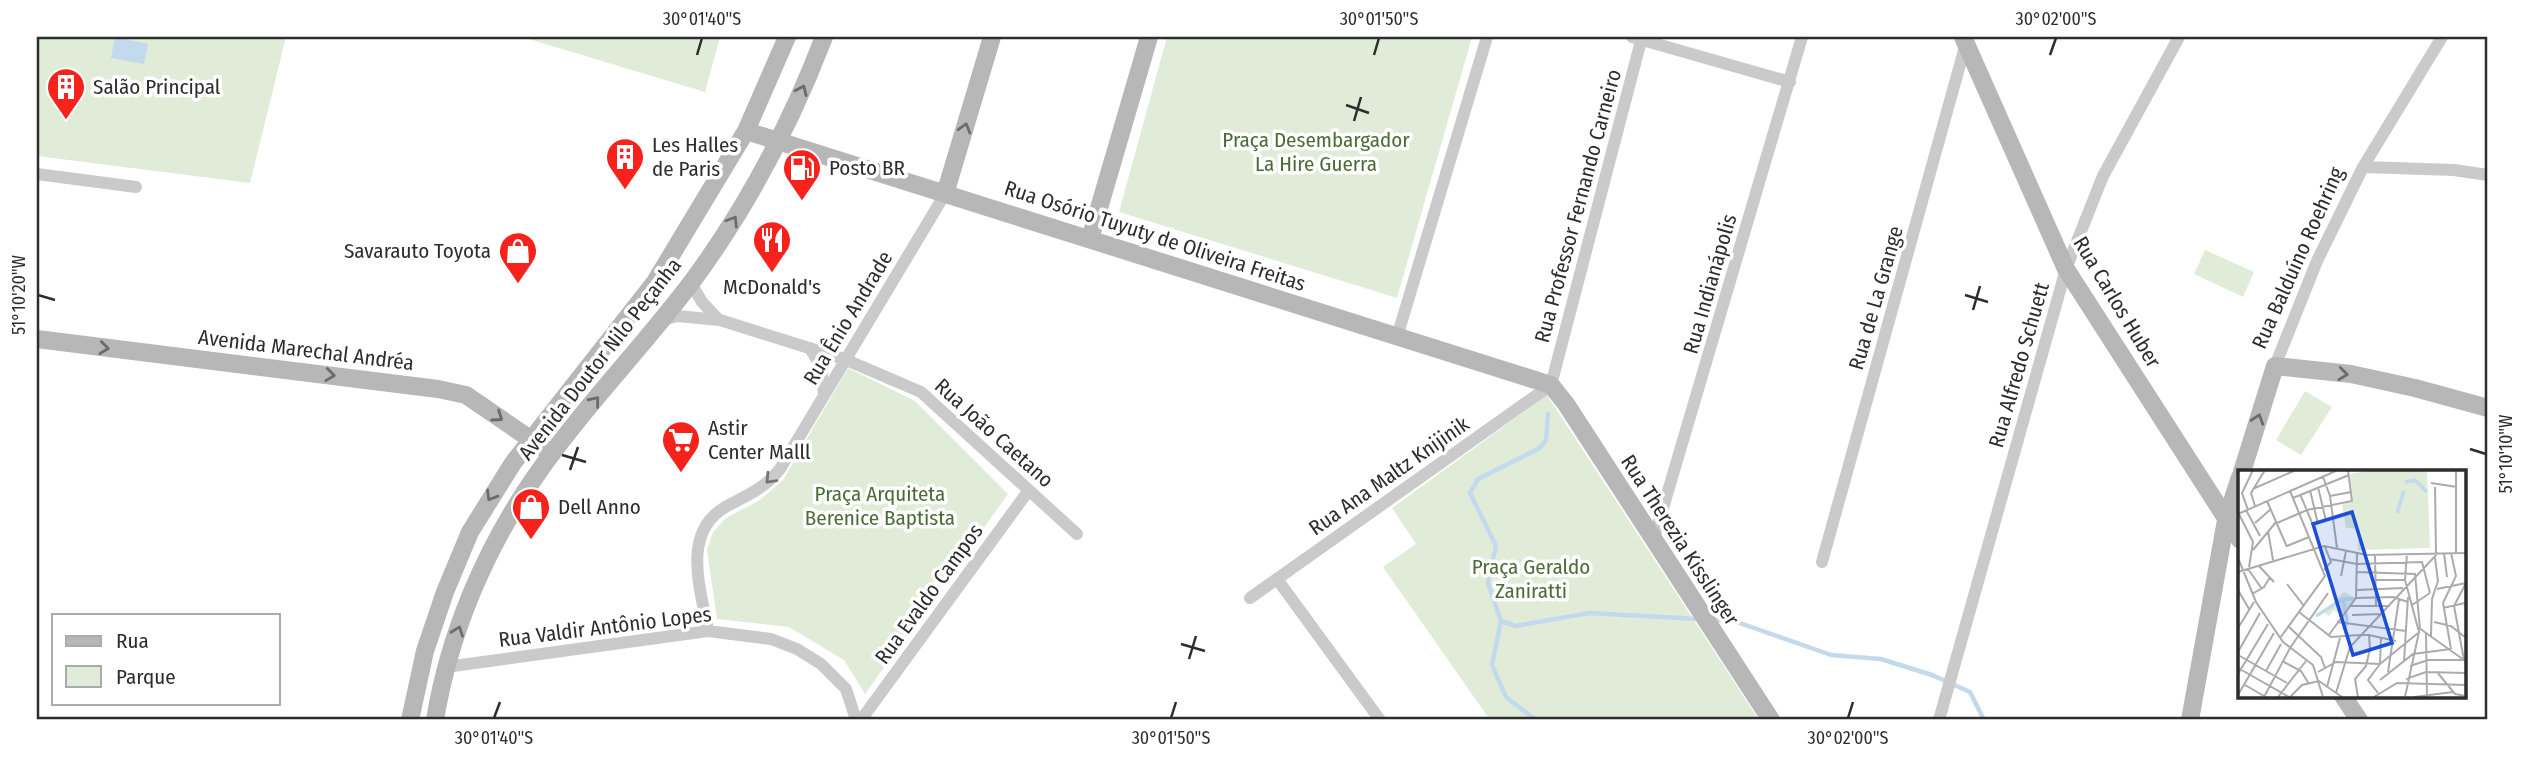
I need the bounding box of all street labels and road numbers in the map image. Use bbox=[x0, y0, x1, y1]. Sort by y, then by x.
street label: Rua Professor Fernando Carneiro bbox=[1529, 66, 1627, 346]
street label: Rua Balduíno Roehring bbox=[2246, 163, 2350, 353]
street label: Rua Osório Tuyuty de Oliveira Freitas bbox=[1001, 175, 1309, 297]
street label: Rua Indianápolis bbox=[1678, 211, 1742, 357]
street label: Rua de La Grange bbox=[1843, 223, 1909, 373]
street label: Rua Carlos Huber bbox=[2068, 232, 2167, 373]
street label: Rua Ênio Andrade bbox=[798, 246, 898, 390]
street label: Avenida Doutor Nilo Peçanha bbox=[513, 253, 687, 465]
street label: Rua Alfredo Schuett bbox=[1983, 279, 2055, 451]
street label: Avenida Marechal Andréa bbox=[197, 324, 415, 376]
street label: Rua João Caetano bbox=[929, 373, 1059, 493]
street label: Rua Ana Maltz Knijinik bbox=[1304, 411, 1474, 541]
street label: Rua Therezia Kisslinger bbox=[1615, 450, 1745, 631]
street label: Rua Evaldo Campos bbox=[869, 519, 989, 669]
street label: Rua Valdir Antônio Lopes bbox=[497, 601, 713, 653]

